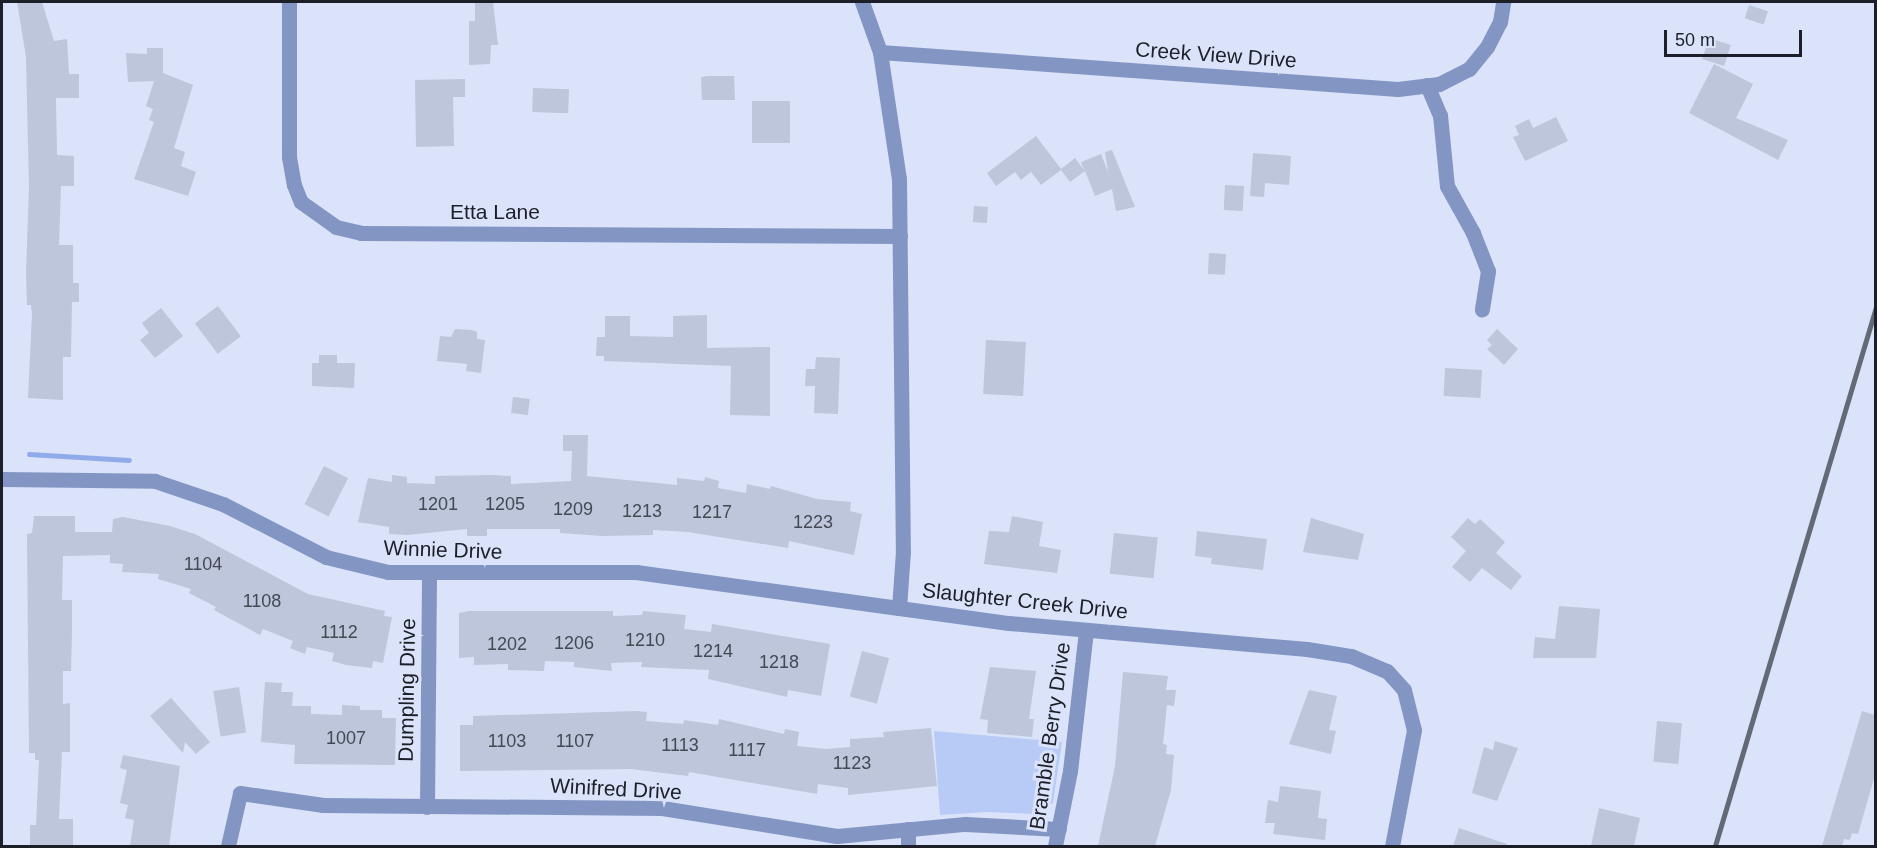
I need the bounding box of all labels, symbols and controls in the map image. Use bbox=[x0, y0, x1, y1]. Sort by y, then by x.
scale bar bbox=[1667, 18, 1805, 56]
text: 50 m bbox=[1675, 30, 1715, 50]
street label: Creek View Drive bbox=[1134, 37, 1298, 73]
street label: Etta Lane bbox=[450, 199, 540, 225]
house number: 1201 bbox=[418, 493, 458, 515]
house number: 1205 bbox=[485, 493, 525, 515]
house number: 1209 bbox=[553, 498, 593, 520]
house number: 1213 bbox=[622, 500, 662, 522]
house number: 1217 bbox=[692, 501, 732, 523]
house number: 1223 bbox=[793, 511, 833, 533]
street label: Winnie Drive bbox=[383, 535, 503, 565]
house number: 1104 bbox=[184, 553, 222, 575]
street label: Slaughter Creek Drive bbox=[921, 578, 1129, 624]
house number: 1108 bbox=[243, 590, 281, 612]
street label: Dumpling Drive bbox=[393, 618, 421, 762]
house number: 1112 bbox=[320, 621, 358, 643]
house number: 1210 bbox=[625, 629, 665, 651]
house number: 1206 bbox=[554, 632, 594, 654]
house number: 1202 bbox=[487, 633, 527, 655]
house number: 1214 bbox=[693, 640, 733, 662]
street label: Bramble Berry Drive bbox=[1024, 641, 1076, 831]
house number: 1218 bbox=[759, 651, 799, 673]
house number: 1007 bbox=[326, 727, 366, 749]
house number: 1103 bbox=[488, 730, 526, 752]
house number: 1107 bbox=[556, 730, 594, 752]
house number: 1113 bbox=[661, 734, 699, 756]
house number: 1117 bbox=[728, 739, 766, 761]
house number: 1123 bbox=[833, 752, 871, 774]
street label: Winifred Drive bbox=[550, 773, 682, 805]

